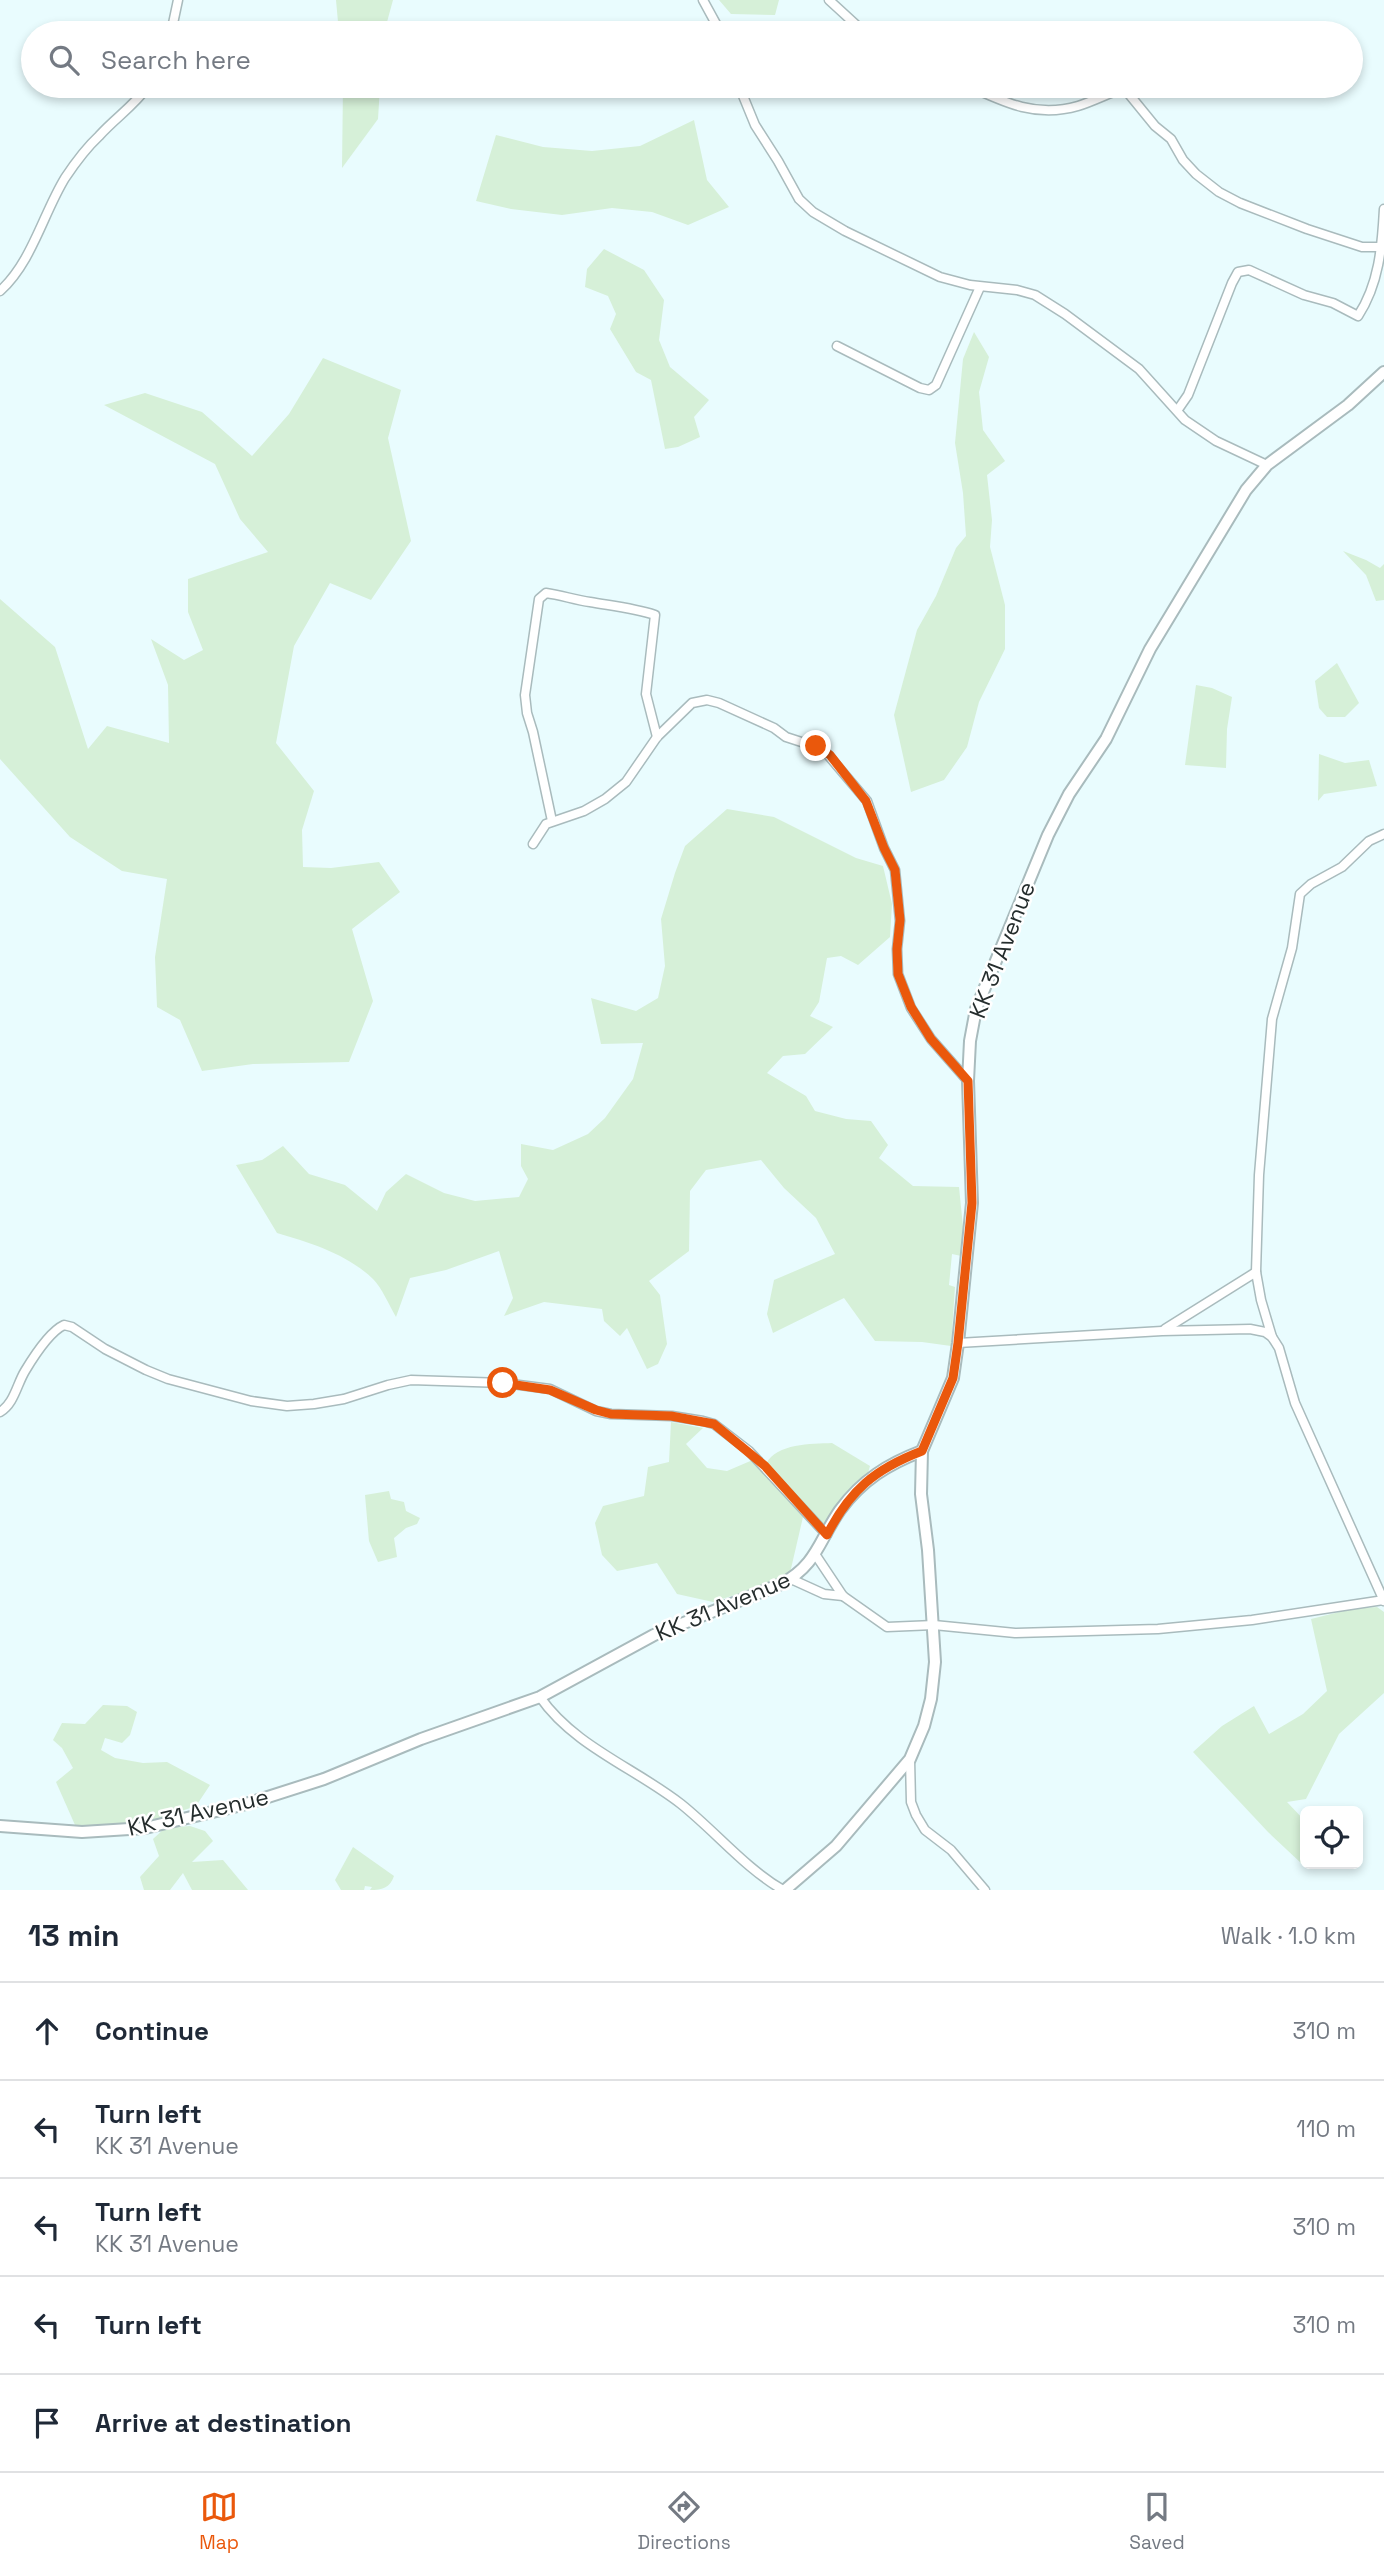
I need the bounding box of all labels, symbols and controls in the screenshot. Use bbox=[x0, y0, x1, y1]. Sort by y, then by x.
search box bbox=[21, 21, 1363, 98]
icon: search bbox=[45, 41, 83, 79]
text: Search here bbox=[101, 43, 251, 77]
route end bbox=[800, 730, 831, 761]
street label: KK 31 Avenue bbox=[962, 877, 1042, 1023]
route start bbox=[487, 1367, 518, 1398]
street label: KK 31 Avenue bbox=[651, 1564, 795, 1648]
street label: KK 31 Avenue bbox=[124, 1781, 272, 1843]
map controls bbox=[1300, 1806, 1363, 1869]
button: locate bbox=[1300, 1806, 1363, 1869]
text: 13 min bbox=[28, 1916, 120, 1955]
text: Walk · 1.0 km bbox=[1221, 1921, 1356, 1951]
icon: ahead bbox=[28, 2012, 66, 2050]
text: Continue bbox=[95, 2014, 209, 2048]
text: 310 m bbox=[1292, 2016, 1356, 2046]
text: Turn left bbox=[95, 2097, 202, 2131]
icon: left bbox=[28, 2110, 66, 2148]
text: 110 m bbox=[1296, 2114, 1356, 2144]
text: KK 31 Avenue bbox=[95, 2131, 239, 2161]
text: Turn left bbox=[95, 2195, 202, 2229]
icon: left bbox=[28, 2208, 66, 2246]
text: 310 m bbox=[1292, 2212, 1356, 2242]
text: KK 31 Avenue bbox=[95, 2229, 239, 2259]
icon: left bbox=[28, 2306, 66, 2344]
text: Turn left bbox=[95, 2308, 202, 2342]
text: 310 m bbox=[1292, 2310, 1356, 2340]
icon: arrive bbox=[28, 2404, 66, 2442]
text: Arrive at destination bbox=[95, 2406, 352, 2440]
tab: Map bbox=[199, 2488, 239, 2555]
tab: Directions bbox=[638, 2488, 731, 2555]
tab: Saved bbox=[1129, 2488, 1185, 2555]

